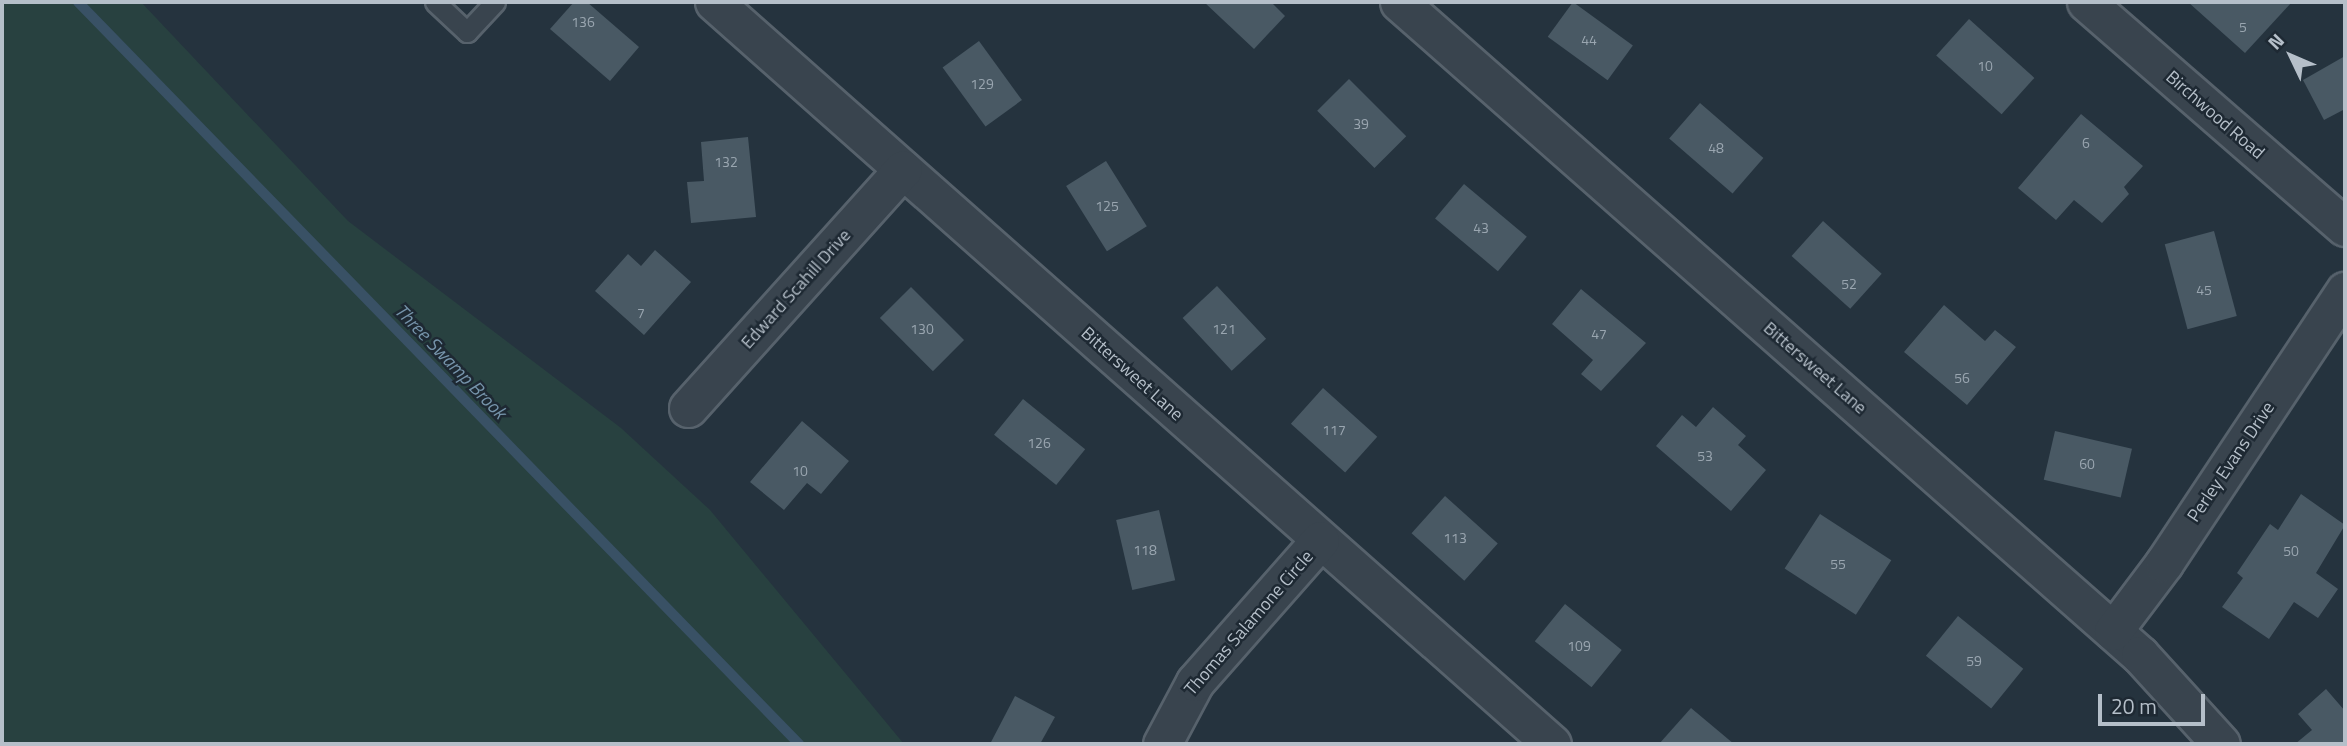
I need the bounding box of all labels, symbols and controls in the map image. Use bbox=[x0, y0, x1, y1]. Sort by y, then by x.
house number: 136 bbox=[571, 14, 595, 30]
house number: 5 bbox=[2239, 19, 2247, 35]
north arrow bbox=[2256, 21, 2326, 91]
text: N bbox=[2261, 26, 2291, 56]
house number: 44 bbox=[1581, 32, 1597, 48]
house number: 10 bbox=[1977, 58, 1993, 74]
street label: Birchwood Road bbox=[2161, 66, 2269, 164]
house number: 129 bbox=[970, 76, 994, 92]
house number: 39 bbox=[1353, 116, 1369, 132]
house number: 6 bbox=[2082, 135, 2090, 151]
house number: 48 bbox=[1708, 140, 1724, 156]
house number: 132 bbox=[714, 154, 738, 170]
house number: 125 bbox=[1095, 198, 1119, 214]
house number: 43 bbox=[1473, 220, 1489, 236]
street label: Edward Scahill Drive bbox=[737, 225, 855, 353]
house number: 52 bbox=[1841, 276, 1857, 292]
house number: 45 bbox=[2196, 282, 2212, 298]
water label: Three Swamp Brook bbox=[390, 299, 512, 423]
house number: 7 bbox=[637, 305, 645, 321]
street label: Bittersweet Lane bbox=[1759, 317, 1871, 419]
house number: 130 bbox=[910, 321, 934, 337]
house number: 121 bbox=[1212, 321, 1236, 337]
street label: Bittersweet Lane bbox=[1077, 323, 1187, 425]
house number: 47 bbox=[1591, 326, 1607, 342]
house number: 56 bbox=[1954, 370, 1970, 386]
street label: Perley Evans Drive bbox=[2183, 398, 2279, 526]
house number: 117 bbox=[1322, 422, 1346, 438]
house number: 126 bbox=[1027, 435, 1051, 451]
house number: 53 bbox=[1697, 448, 1713, 464]
house number: 60 bbox=[2079, 456, 2095, 472]
house number: 10 bbox=[792, 463, 808, 479]
house number: 113 bbox=[1443, 530, 1467, 546]
house number: 118 bbox=[1133, 542, 1157, 558]
house number: 50 bbox=[2283, 543, 2299, 559]
street label: Thomas Salamone Circle bbox=[1180, 546, 1318, 700]
house number: 55 bbox=[1830, 556, 1846, 572]
house number: 109 bbox=[1567, 638, 1591, 654]
house number: 59 bbox=[1966, 653, 1982, 669]
scale bar bbox=[2102, 680, 2209, 724]
text: 20 m bbox=[2111, 690, 2157, 722]

